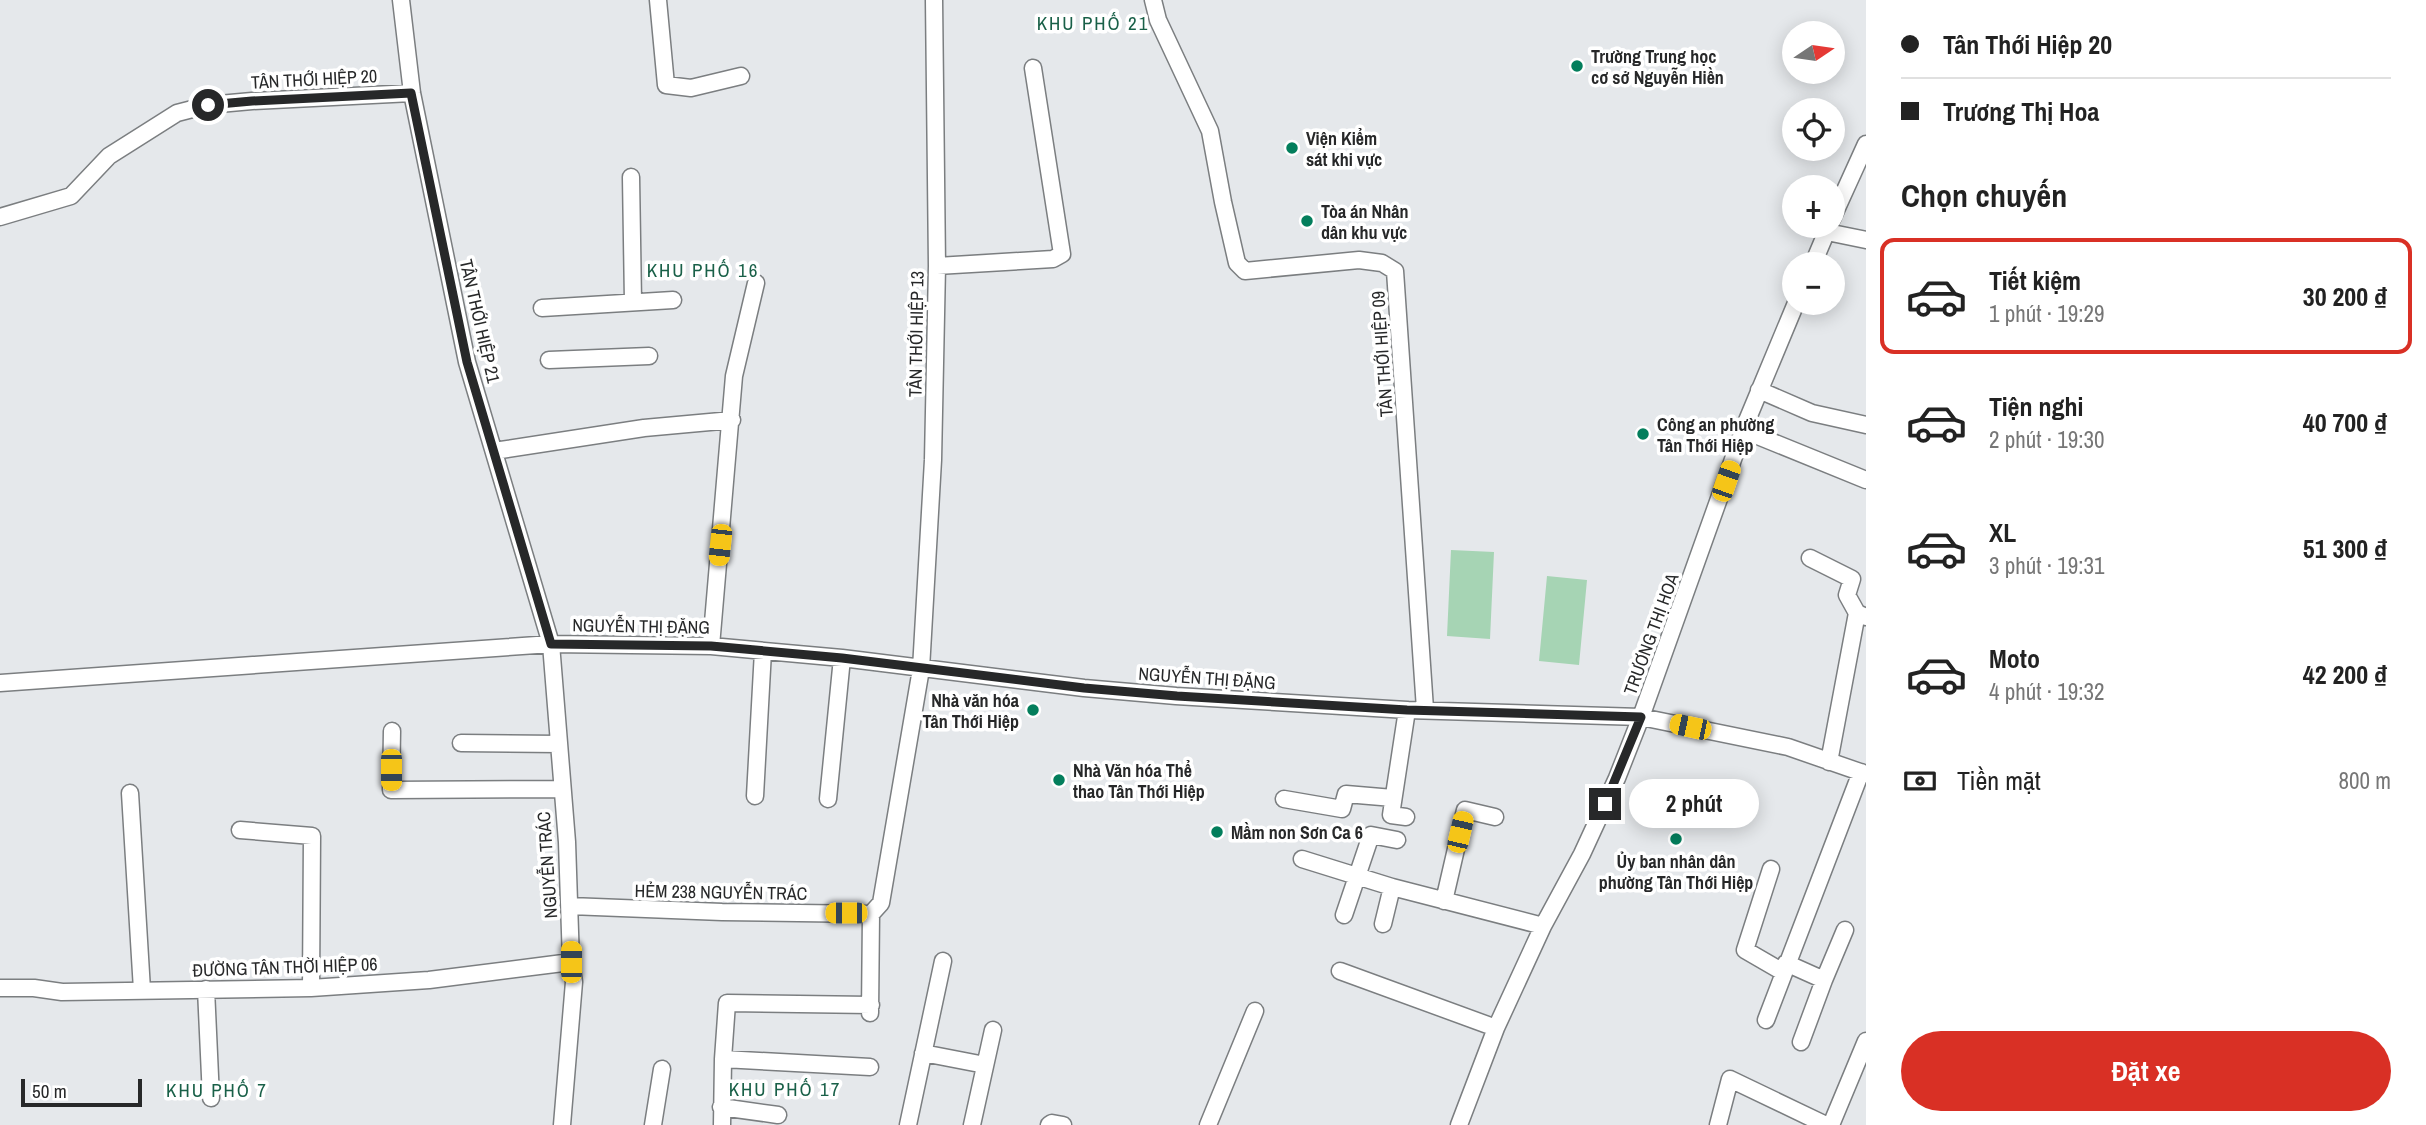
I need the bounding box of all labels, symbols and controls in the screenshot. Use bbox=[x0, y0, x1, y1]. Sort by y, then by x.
district label: KHU PHỐ 21 bbox=[1037, 10, 1149, 36]
north arrow bbox=[1782, 21, 1844, 84]
map controls bbox=[1782, 21, 1845, 315]
text: Tân Thới Hiệp 20 bbox=[1943, 27, 2112, 62]
place label: Trường Trung học cơ sở Nguyễn Hiền bbox=[1591, 44, 1724, 90]
marker: Trường Trung học cơ sở Nguyễn Hiền bbox=[1569, 58, 1585, 74]
street label: TÂN THỚI HIỆP 20 bbox=[250, 63, 378, 95]
route start bbox=[192, 89, 224, 121]
text: Trương Thị Hoa bbox=[1943, 94, 2099, 129]
button: locate bbox=[1782, 98, 1845, 161]
place label: Viện Kiểm sát khi vực bbox=[1306, 126, 1382, 172]
marker: Viện Kiểm sát khi vực bbox=[1284, 140, 1300, 156]
text: Chọn chuyến bbox=[1901, 174, 2067, 217]
button: + bbox=[1782, 175, 1845, 238]
place label: Tòa án Nhân dân khu vực bbox=[1321, 199, 1409, 245]
marker: Tòa án Nhân dân khu vực bbox=[1299, 213, 1315, 229]
button: − bbox=[1782, 252, 1845, 315]
street label: TÂN THỚI HIỆP 21 bbox=[454, 257, 507, 386]
district label: KHU PHỐ 16 bbox=[647, 257, 759, 283]
text: Tiết kiệm bbox=[1989, 263, 2081, 298]
icon: car bbox=[1905, 265, 1968, 328]
street label: TÂN THỚI HIỆP 13 bbox=[902, 271, 930, 397]
text: 30 200 ₫ bbox=[2303, 279, 2387, 314]
street label: TÂN THỚI HIỆP 09 bbox=[1365, 290, 1399, 418]
text: 1 phút · 19:29 bbox=[1989, 298, 2104, 329]
text: Tiện nghi bbox=[1989, 389, 2083, 424]
icon: car bbox=[1905, 391, 1968, 454]
text: 40 700 ₫ bbox=[2303, 405, 2387, 440]
place label: Công an phường Tân Thới Hiệp bbox=[1657, 412, 1774, 458]
text: 2 phút · 19:30 bbox=[1989, 424, 2104, 455]
marker: Công an phường Tân Thới Hiệp bbox=[1635, 426, 1651, 442]
car bbox=[1710, 458, 1743, 504]
text: XL bbox=[1989, 515, 2016, 550]
icon: car bbox=[1905, 517, 1968, 580]
car bbox=[708, 523, 733, 567]
text: 51 300 ₫ bbox=[2303, 531, 2387, 566]
text: 3 phút · 19:31 bbox=[1989, 550, 2104, 581]
street label: TRƯƠNG THỊ HOA bbox=[1617, 570, 1685, 698]
street label: NGUYỄN THỊ ĐẶNG bbox=[572, 612, 710, 640]
text: Moto bbox=[1989, 641, 2040, 676]
icon: car bbox=[1905, 643, 1968, 706]
text: 42 200 ₫ bbox=[2303, 657, 2387, 692]
street label: NGUYỄN THỊ ĐẶNG bbox=[1138, 661, 1276, 695]
text: 4 phút · 19:32 bbox=[1989, 676, 2104, 707]
place label: Nhà văn hóa Tân Thới Hiệp bbox=[922, 688, 1020, 734]
marker: Nhà văn hóa Tân Thới Hiệp bbox=[1025, 702, 1041, 718]
car bbox=[1668, 712, 1713, 742]
car bbox=[381, 749, 402, 791]
place label: Nhà Văn hóa Thể thao Tân Thới Hiệp bbox=[1073, 758, 1205, 804]
icon: cash bbox=[1901, 762, 1939, 800]
text: Tiền mặt bbox=[1957, 763, 2041, 798]
text: 800 m bbox=[2339, 765, 2391, 796]
marker: Nhà Văn hóa Thể thao Tân Thới Hiệp bbox=[1051, 772, 1067, 788]
callout: 2 phút bbox=[1630, 780, 1759, 828]
route end bbox=[1589, 788, 1621, 820]
text: 2 phút bbox=[1666, 788, 1722, 819]
car bbox=[1446, 809, 1475, 855]
street label: NGUYỄN TRÁC bbox=[531, 811, 563, 919]
place label: Mầm non Sơn Ca 6 bbox=[1231, 820, 1363, 845]
marker: Mầm non Sơn Ca 6 bbox=[1209, 824, 1225, 840]
marker: Ủy ban nhân dân phường Tân Thới Hiệp bbox=[1668, 831, 1684, 847]
place label: Ủy ban nhân dân phường Tân Thới Hiệp bbox=[1599, 849, 1753, 895]
street label: HẺM 238 NGUYỄN TRÁC bbox=[634, 878, 808, 906]
car bbox=[826, 903, 868, 924]
car bbox=[561, 941, 582, 983]
street label: ĐƯỜNG TÂN THỜI HIỆP 06 bbox=[192, 951, 378, 983]
button: Đặt xe bbox=[1901, 1031, 2391, 1111]
scale bar bbox=[21, 1076, 142, 1108]
district label: KHU PHỐ 17 bbox=[729, 1076, 841, 1102]
district label: KHU PHỐ 7 bbox=[166, 1077, 268, 1103]
text: 50 m bbox=[32, 1078, 67, 1104]

